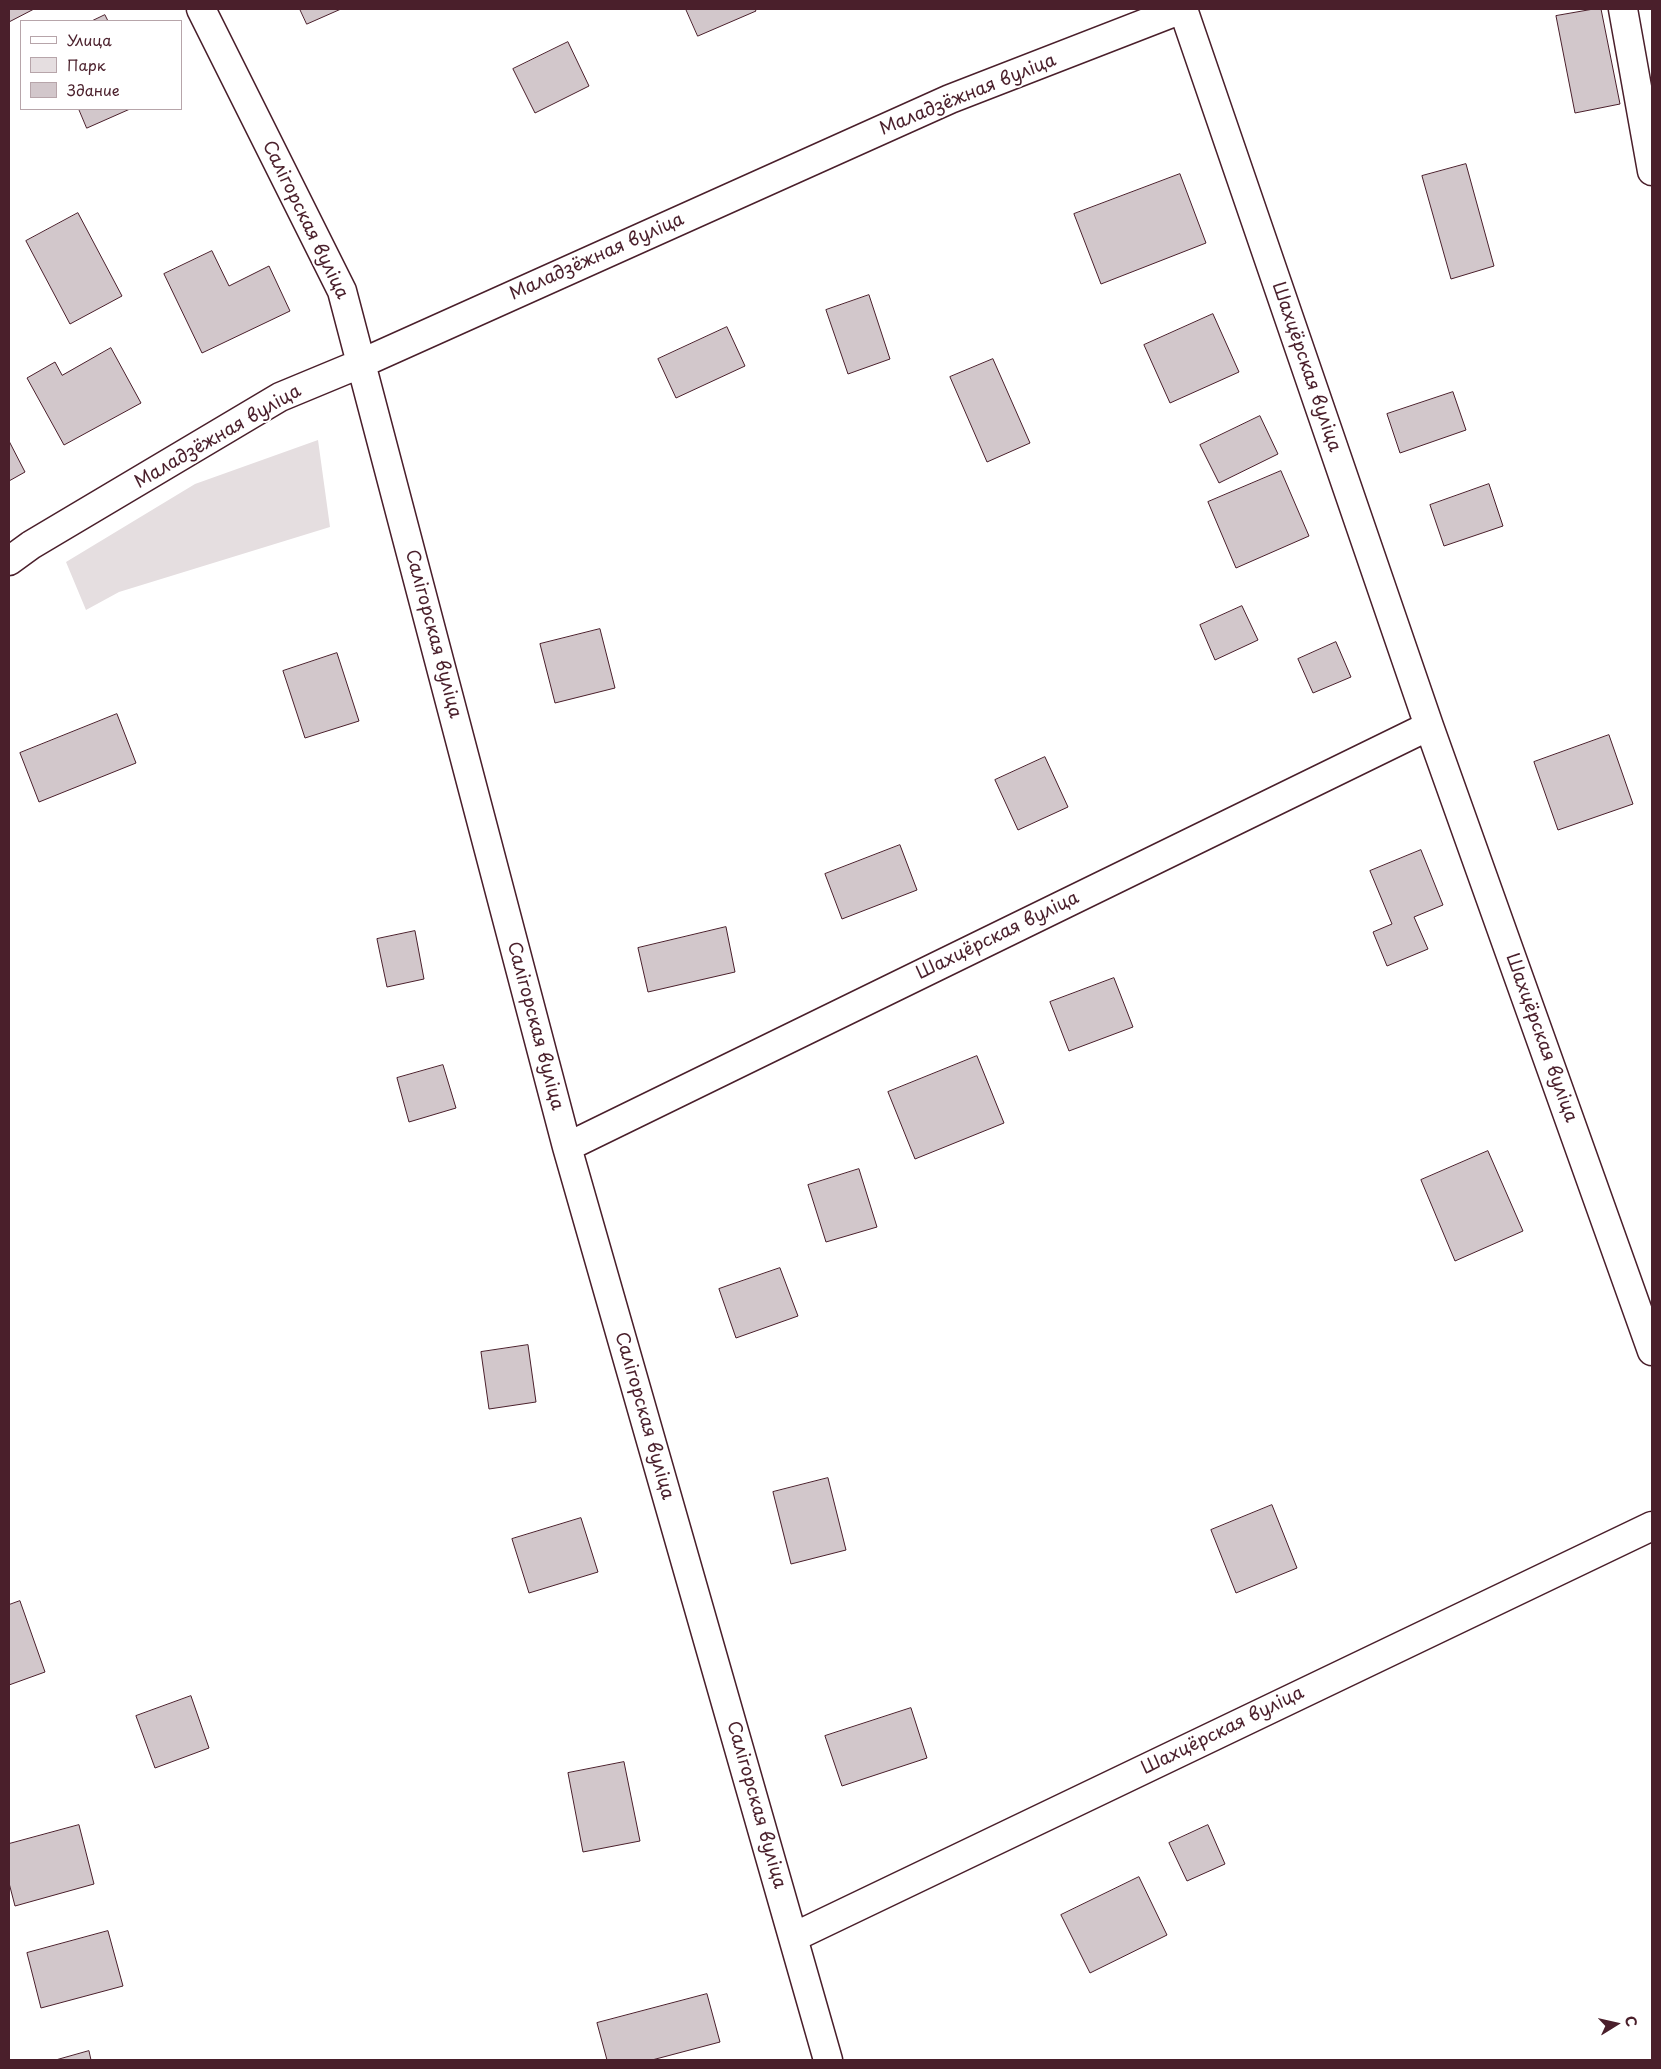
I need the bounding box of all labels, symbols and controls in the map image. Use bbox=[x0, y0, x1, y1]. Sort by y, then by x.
legend bbox=[20, 20, 182, 110]
text: Улица bbox=[67, 28, 112, 51]
street label: Маладзёжная вуліца bbox=[876, 50, 1060, 140]
text: Парк bbox=[67, 53, 106, 76]
text: Здание bbox=[67, 78, 120, 101]
street label: Салігорская вуліца bbox=[257, 137, 353, 303]
street label: Маладзёжная вуліца bbox=[506, 209, 688, 305]
street label: Шахцёрская вуліца bbox=[1267, 279, 1345, 455]
street label: Маладзёжная вуліца bbox=[131, 380, 305, 494]
street label: Салігорская вуліца bbox=[400, 547, 466, 721]
street label: Шахцёрская вуліца bbox=[913, 887, 1083, 985]
street label: Салігорская вуліца bbox=[502, 939, 568, 1113]
street label: Шахцёрская вуліца bbox=[1500, 951, 1582, 1125]
street label: Салігорская вуліца bbox=[610, 1330, 678, 1502]
street label: Шахцёрская вуліца bbox=[1138, 1682, 1308, 1780]
street label: Салігорская вуліца bbox=[722, 1719, 790, 1891]
north arrow bbox=[1591, 1999, 1641, 2049]
text: С bbox=[1620, 2014, 1643, 2028]

